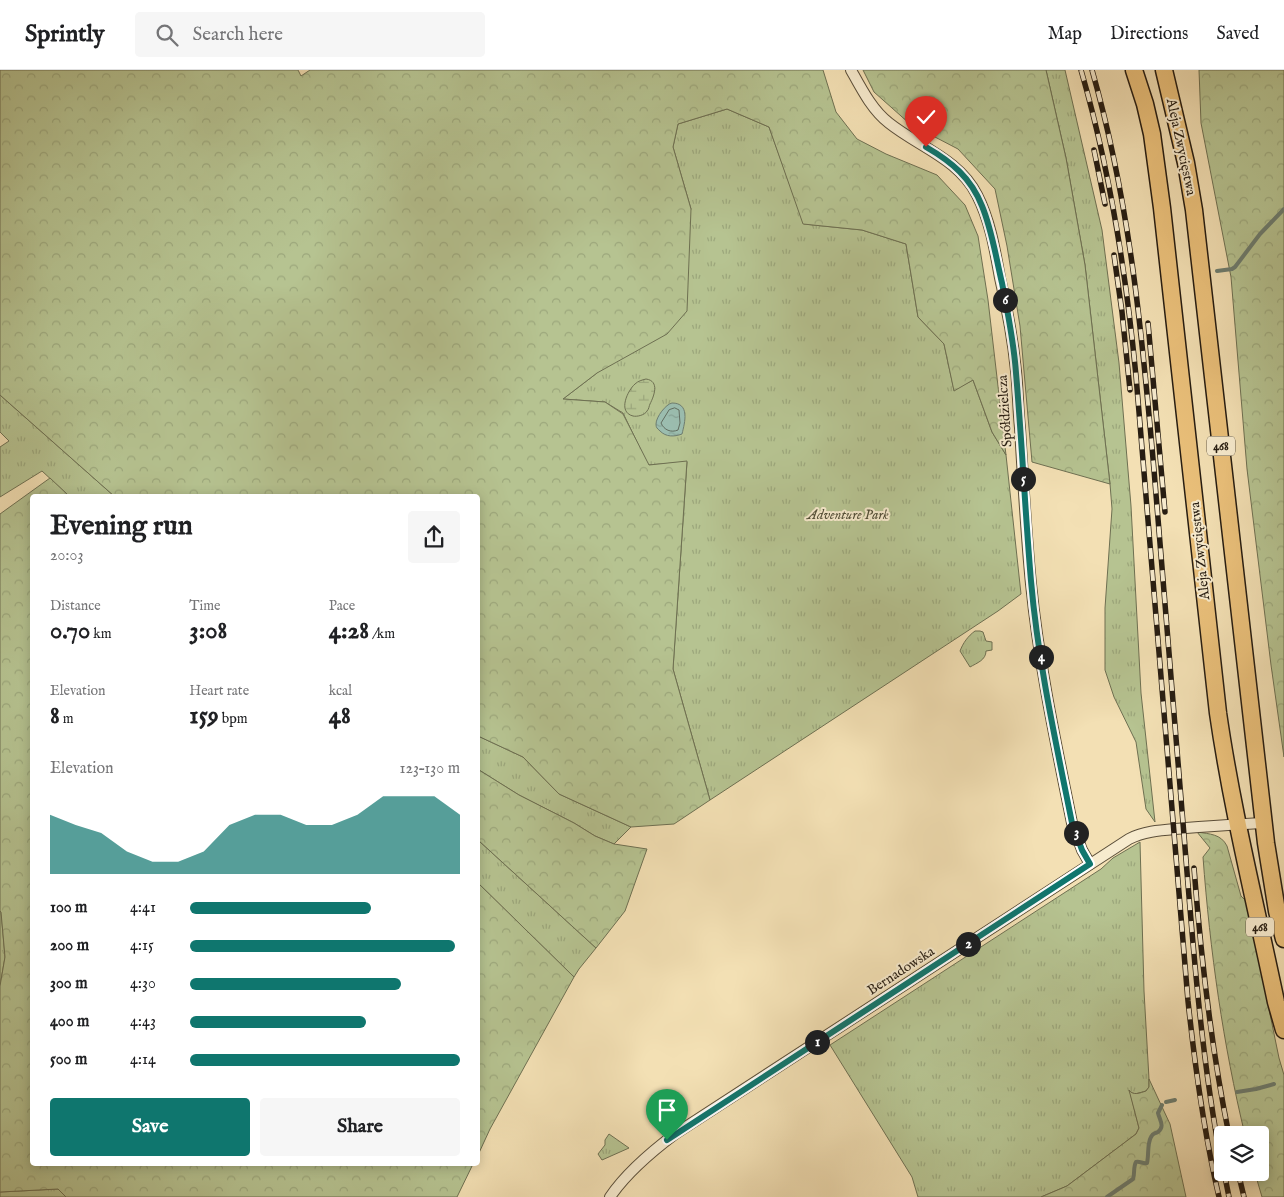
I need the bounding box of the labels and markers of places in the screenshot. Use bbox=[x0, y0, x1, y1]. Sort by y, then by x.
pin bbox=[905, 96, 947, 147]
pin: 6 bbox=[992, 288, 1018, 312]
pin: 5 bbox=[1010, 466, 1036, 492]
pin: 4 bbox=[1028, 644, 1054, 670]
pin: 3 bbox=[1064, 820, 1088, 846]
pin: 2 bbox=[956, 932, 980, 956]
pin: 1 bbox=[804, 1030, 830, 1054]
pin bbox=[646, 1089, 688, 1140]

